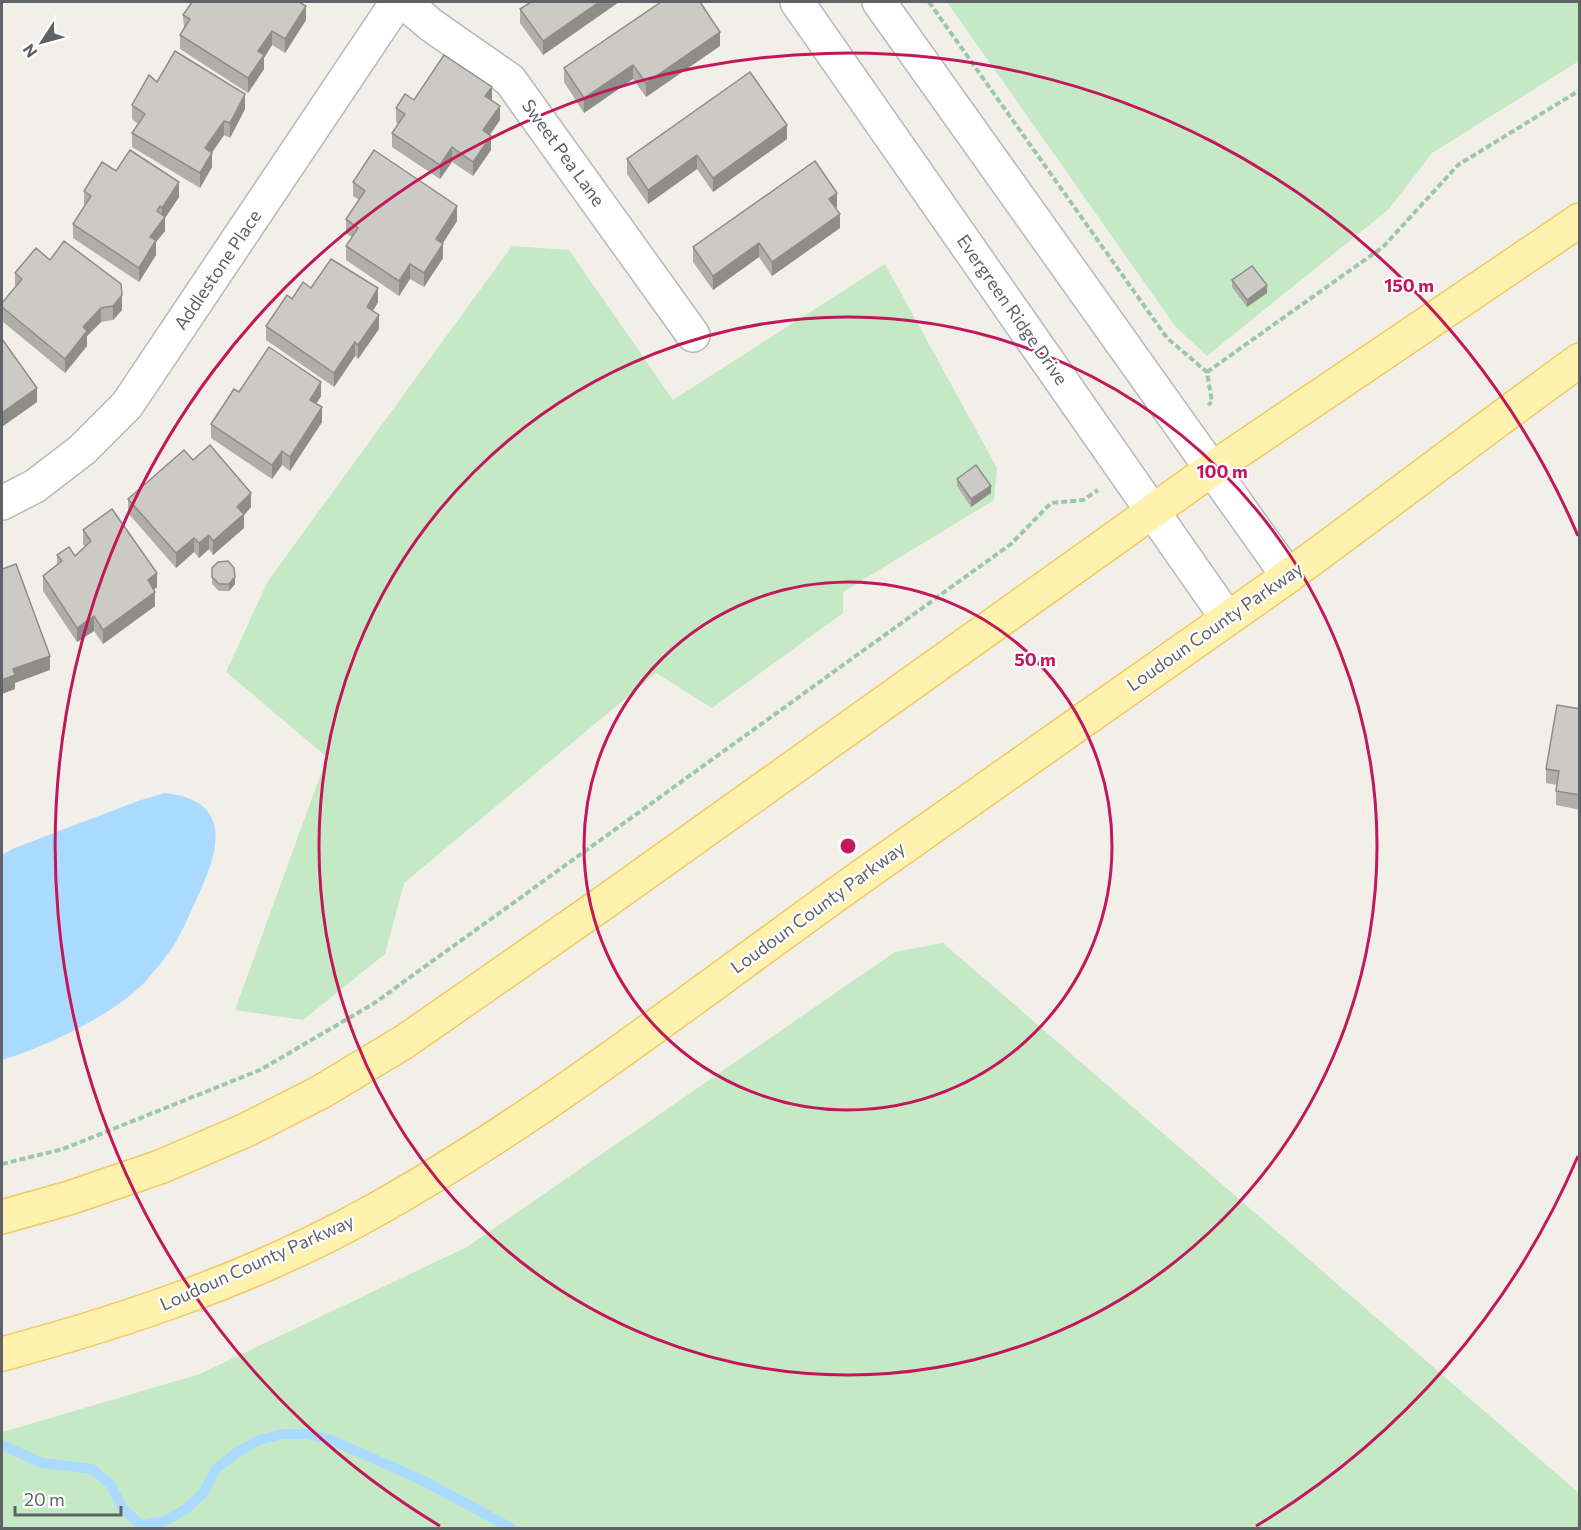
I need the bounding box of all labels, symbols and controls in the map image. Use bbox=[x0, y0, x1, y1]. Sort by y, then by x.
north arrow bbox=[12, 12, 72, 72]
text: N bbox=[18, 41, 41, 62]
street label: Sweet Pea Lane bbox=[518, 95, 610, 210]
street label: Addlestone Place bbox=[169, 205, 265, 334]
street label: Evergreen Ridge Drive bbox=[953, 230, 1073, 389]
text: 150 m bbox=[1384, 274, 1434, 296]
text: 100 m bbox=[1196, 460, 1248, 482]
street label: Loudoun County Parkway bbox=[1122, 557, 1307, 695]
text: 50 m bbox=[1014, 648, 1056, 670]
centre of rings bbox=[838, 836, 858, 856]
street label: Loudoun County Parkway bbox=[726, 837, 909, 978]
street label: Loudoun County Parkway bbox=[156, 1209, 357, 1315]
scale bar bbox=[15, 1479, 122, 1517]
text: 20 m bbox=[24, 1488, 65, 1510]

